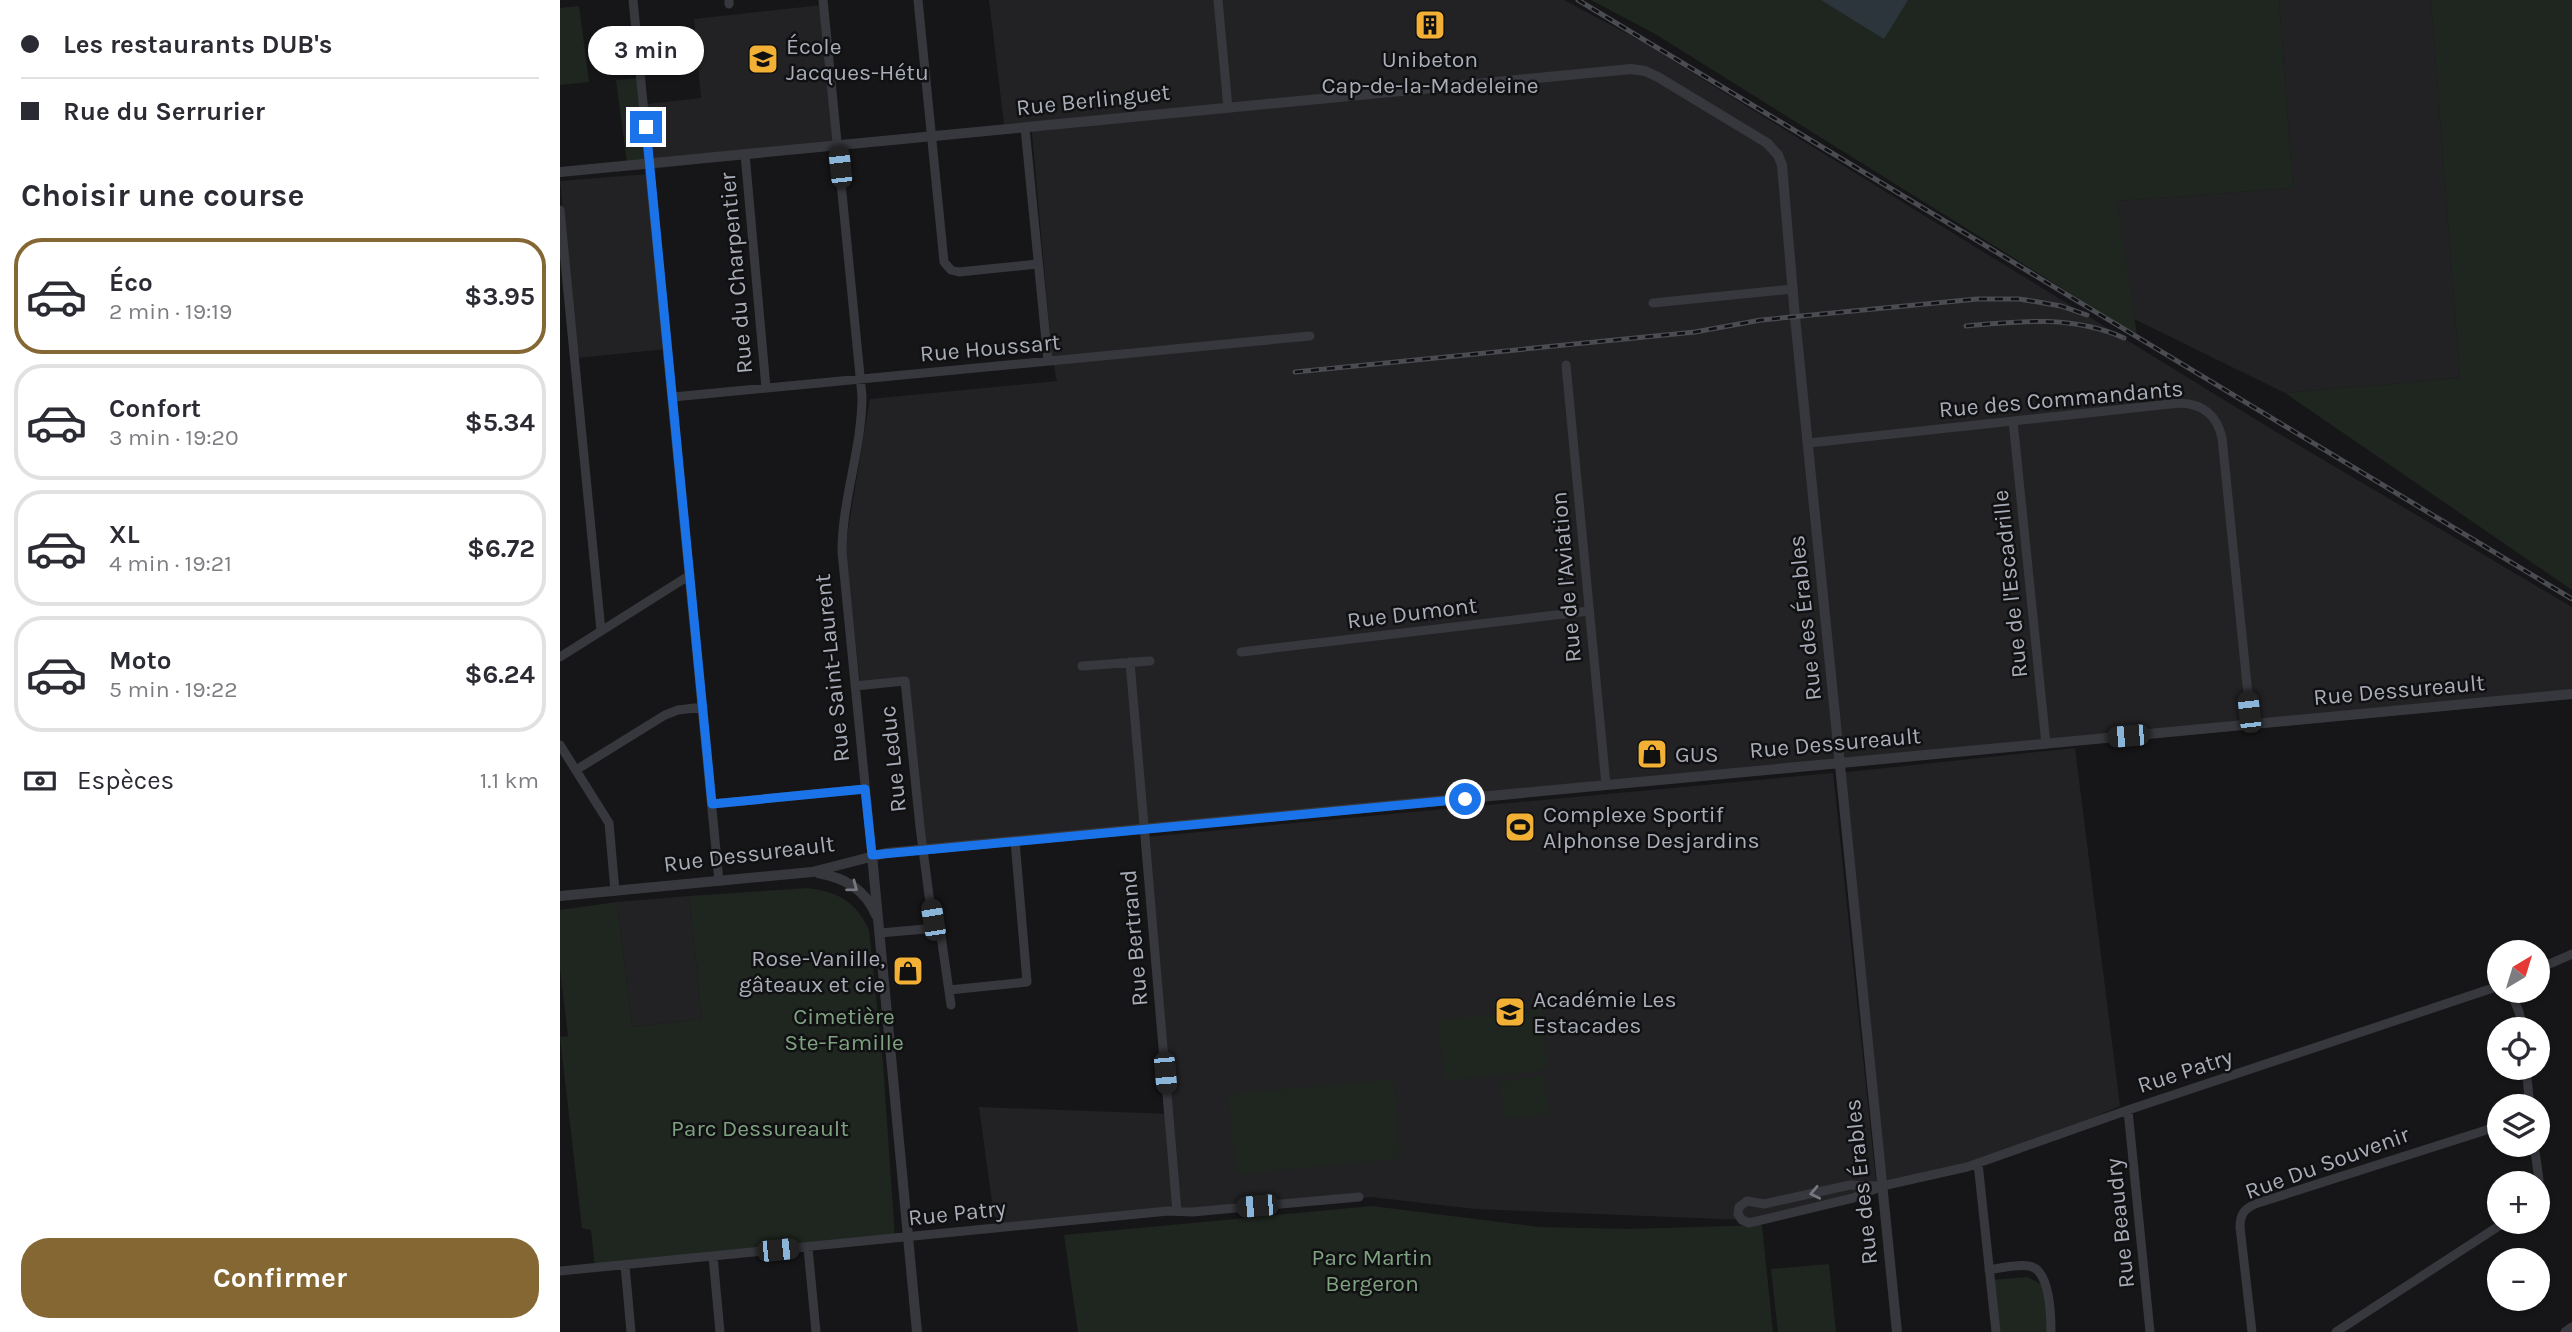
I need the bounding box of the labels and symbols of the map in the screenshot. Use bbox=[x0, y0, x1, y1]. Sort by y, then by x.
building icon: Unibeton Cap-de-la-Madeleine bbox=[1413, 8, 1447, 42]
callout: 3 min bbox=[588, 25, 704, 74]
place label: École Jacques-Hétu bbox=[786, 33, 929, 86]
school or university icon: École Jacques-Hétu bbox=[746, 42, 780, 76]
place label: Unibeton Cap-de-la-Madeleine bbox=[1321, 46, 1539, 99]
street label: Rue Berlinguet bbox=[1015, 78, 1171, 121]
route end bbox=[630, 111, 662, 143]
car bbox=[828, 145, 853, 189]
street label: Rue du Charpentier bbox=[714, 171, 758, 375]
street label: Rue Houssart bbox=[919, 328, 1062, 368]
street label: Rue des Commandants bbox=[1938, 375, 2184, 423]
street label: Rue de l'Escadrille bbox=[1987, 489, 2033, 679]
street label: Rue de l'Aviation bbox=[1545, 490, 1587, 664]
street label: Rue des Érables bbox=[1783, 534, 1827, 702]
street label: Rue Saint-Laurent bbox=[809, 572, 855, 764]
street label: Rue Dumont bbox=[1345, 592, 1479, 634]
street label: Rue Dessureault bbox=[2312, 669, 2486, 711]
car bbox=[2237, 690, 2262, 734]
street label: Rue Leduc bbox=[874, 704, 912, 814]
street label: Rue Dessureault bbox=[1748, 722, 1922, 764]
car bbox=[2107, 724, 2150, 748]
shop icon: GUS bbox=[1635, 737, 1669, 771]
place label: GUS bbox=[1675, 741, 1719, 768]
route start bbox=[1449, 783, 1481, 815]
place label: Complexe Sportif Alphonse Desjardins bbox=[1543, 801, 1760, 854]
sports icon: Complexe Sportif Alphonse Desjardins bbox=[1503, 810, 1537, 844]
street label: Rue Dessureault bbox=[662, 830, 836, 878]
street label: Rue Bertrand bbox=[1115, 869, 1153, 1007]
one-way arrow bbox=[846, 879, 858, 891]
car bbox=[920, 898, 947, 942]
north arrow bbox=[2487, 940, 2550, 1003]
place label: Rose-Vanille, gâteaux et cie bbox=[739, 945, 885, 998]
shop icon: Rose-Vanille, gâteaux et cie bbox=[891, 954, 925, 988]
place label: Académie Les Estacades bbox=[1533, 986, 1676, 1039]
school or university icon: Académie Les Estacades bbox=[1493, 995, 1527, 1029]
park label: Cimetière Ste-Famille bbox=[784, 1003, 904, 1056]
street label: Rue Patry bbox=[2134, 1043, 2236, 1099]
car bbox=[1153, 1051, 1178, 1095]
street label: Rue des Érables bbox=[1839, 1098, 1883, 1266]
park label: Parc Dessureault bbox=[671, 1115, 849, 1142]
street label: Rue Du Souvenir bbox=[2241, 1121, 2413, 1205]
street label: Rue Beaudry bbox=[2100, 1156, 2140, 1289]
one-way arrow bbox=[1809, 1185, 1821, 1199]
street label: Rue Patry bbox=[907, 1194, 1008, 1232]
car bbox=[1236, 1194, 1279, 1218]
car bbox=[757, 1237, 800, 1263]
park label: Parc Martin Bergeron bbox=[1312, 1244, 1432, 1297]

